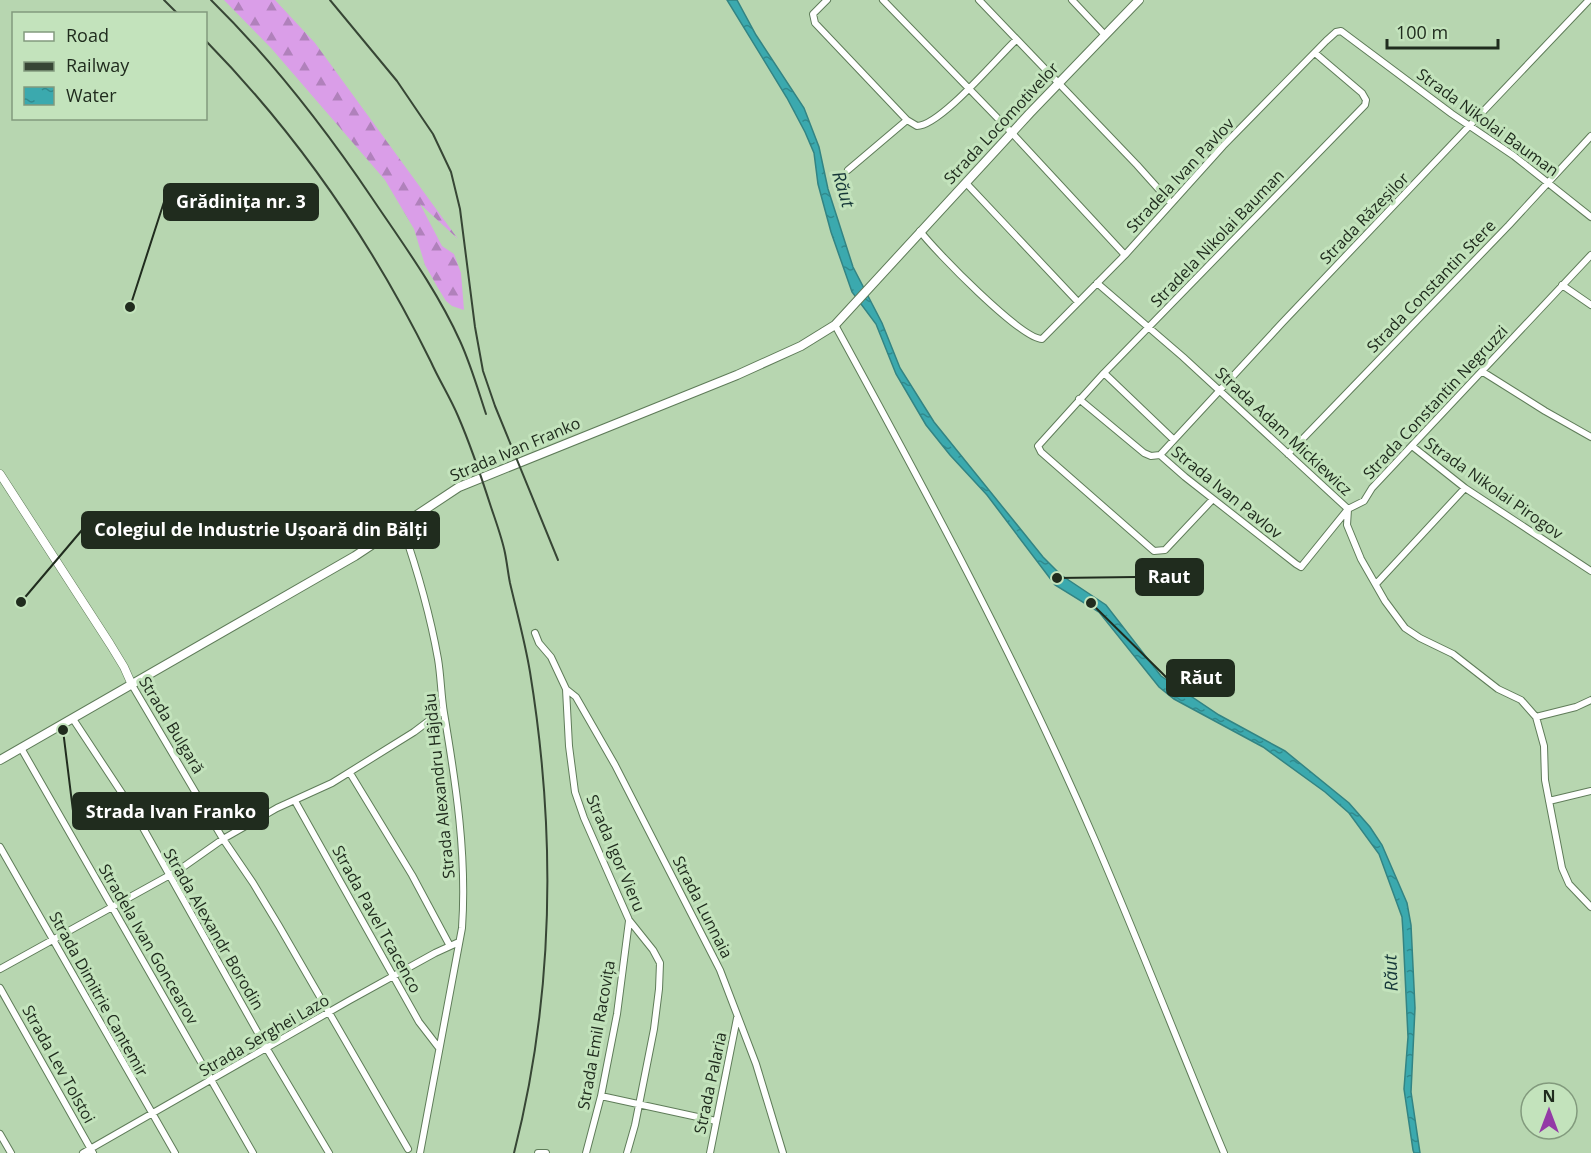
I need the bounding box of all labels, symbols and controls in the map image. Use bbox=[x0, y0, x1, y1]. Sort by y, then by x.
legend bbox=[12, 12, 207, 120]
scale bar bbox=[1387, 12, 1498, 50]
text: 100 m bbox=[1396, 20, 1448, 44]
text: Road bbox=[66, 23, 109, 47]
text: Railway bbox=[66, 53, 130, 77]
street label: Strada Locomotivelor bbox=[939, 57, 1064, 189]
street label: Strada Nikolai Bauman bbox=[1413, 63, 1563, 181]
text: Water bbox=[66, 83, 117, 107]
street label: Stradela Ivan Pavlov bbox=[1121, 113, 1239, 237]
street label: Stradela Nikolai Bauman bbox=[1145, 164, 1289, 312]
street label: Strada Răzeșilor bbox=[1314, 167, 1414, 269]
water label: Răut bbox=[827, 168, 861, 211]
callout: Grădinița nr. 3 bbox=[164, 184, 318, 220]
text: Grădinița nr. 3 bbox=[176, 189, 306, 213]
street label: Strada Constantin Stere bbox=[1362, 215, 1500, 357]
street label: Strada Constantin Negruzzi bbox=[1358, 320, 1512, 484]
street label: Strada Adam Mickiewicz bbox=[1211, 362, 1357, 500]
street label: Strada Ivan Franko bbox=[446, 412, 584, 486]
street label: Strada Nikolai Pirogov bbox=[1420, 432, 1568, 544]
street label: Strada Ivan Pavlov bbox=[1167, 441, 1287, 543]
callout: Colegiul de Industrie Ușoară din Bălți bbox=[82, 512, 439, 548]
text: Colegiul de Industrie Ușoară din Bălți bbox=[94, 517, 428, 541]
callout: Raut bbox=[1136, 559, 1203, 595]
text: Raut bbox=[1148, 564, 1190, 588]
callout: Răut bbox=[1167, 660, 1234, 696]
text: Răut bbox=[1180, 665, 1222, 689]
street label: Strada Bulgară bbox=[134, 672, 210, 778]
street label: Strada Alexandru Hâjdău bbox=[418, 692, 460, 880]
street label: Strada Igor Vieru bbox=[581, 791, 651, 915]
callout: Strada Ivan Franko bbox=[73, 793, 268, 829]
text: Strada Ivan Franko bbox=[86, 799, 256, 823]
street label: Strada Pavel Tcacenco bbox=[327, 841, 427, 997]
street label: Strada Alexandr Borodin bbox=[159, 844, 269, 1014]
street label: Strada Lunnaia bbox=[668, 852, 738, 962]
street label: Stradela Ivan Goncearov bbox=[94, 860, 204, 1028]
street label: Strada Dimitrie Cantemir bbox=[44, 908, 154, 1081]
water label: Răut bbox=[1377, 953, 1403, 992]
street label: Strada Emil Racovița bbox=[572, 959, 620, 1111]
street label: Strada Serghei Lazo bbox=[195, 989, 333, 1081]
street label: Strada Lev Tolstoi bbox=[17, 1001, 101, 1127]
street label: Strada Palaria bbox=[688, 1030, 732, 1136]
north arrow bbox=[1519, 1081, 1579, 1141]
text: N bbox=[1542, 1085, 1556, 1107]

